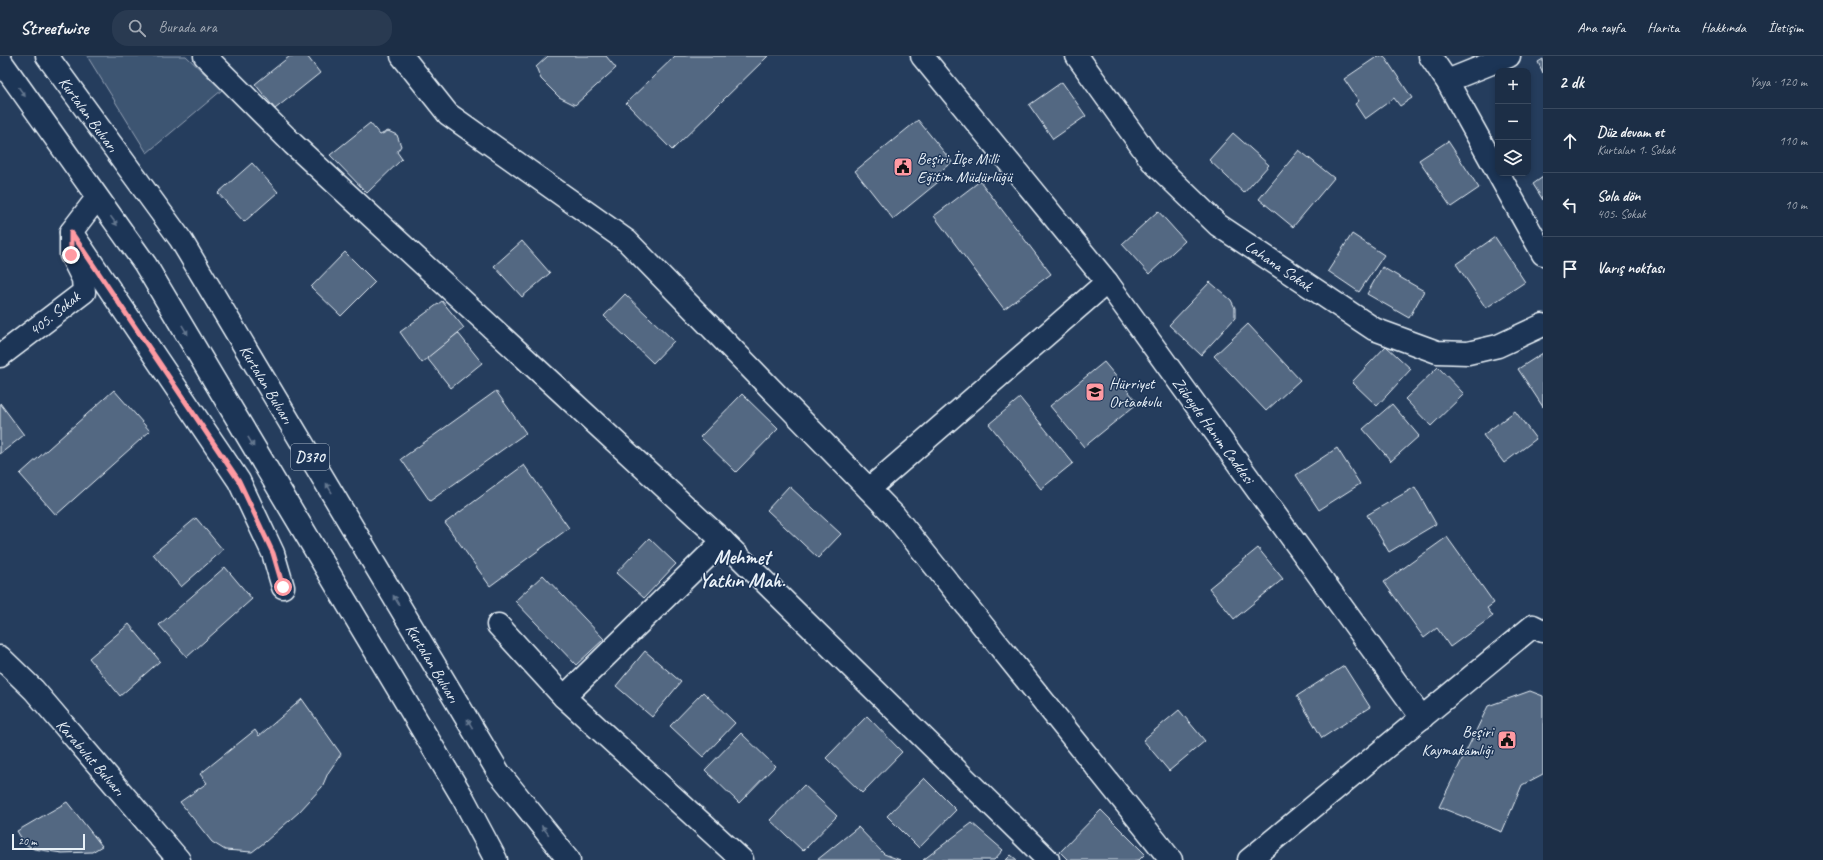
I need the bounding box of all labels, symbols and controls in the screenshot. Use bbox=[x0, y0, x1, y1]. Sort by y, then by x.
search box bbox=[112, 10, 392, 46]
text: Streetwise bbox=[20, 16, 88, 40]
icon: search bbox=[126, 17, 148, 39]
text: Burada ara bbox=[158, 18, 217, 37]
text: Ana sayfa bbox=[1578, 19, 1625, 36]
text: Harita bbox=[1647, 19, 1679, 36]
text: Hakkında bbox=[1701, 19, 1746, 36]
text: İletişim bbox=[1768, 19, 1803, 36]
map controls bbox=[1495, 68, 1531, 176]
button: + bbox=[1495, 68, 1531, 104]
text: 2 dk bbox=[1559, 72, 1584, 93]
street label: Kurtalan Bulvarı bbox=[54, 73, 123, 157]
text: Yaya · 120 m bbox=[1750, 74, 1807, 90]
one-way arrow bbox=[18, 87, 26, 97]
button: − bbox=[1495, 104, 1531, 140]
text: Düz devam et bbox=[1597, 123, 1664, 142]
icon: ahead bbox=[1559, 130, 1581, 152]
text: 110 m bbox=[1779, 133, 1807, 149]
button: layers bbox=[1495, 140, 1531, 176]
text: Kurtalan 1. Sokak bbox=[1597, 142, 1675, 158]
place label: Beşiri İlçe Milli Eğitim Müdürlüğü bbox=[917, 149, 1014, 187]
public building icon: Beşiri İlçe Milli Eğitim Müdürlüğü bbox=[892, 156, 914, 178]
text: Sola dön bbox=[1597, 187, 1640, 206]
icon: left bbox=[1559, 194, 1581, 216]
text: 10 m bbox=[1785, 197, 1807, 213]
text: 405. Sokak bbox=[1597, 206, 1646, 222]
one-way arrow bbox=[110, 216, 118, 226]
street label: Lahana Sokak bbox=[1241, 236, 1317, 296]
route end bbox=[62, 246, 80, 264]
icon: arrive bbox=[1559, 258, 1581, 280]
text: Varış noktası bbox=[1597, 259, 1664, 278]
street label: 405. Sokak bbox=[25, 286, 85, 340]
one-way arrow bbox=[181, 324, 188, 336]
street label: Kurtalan Bulvarı bbox=[235, 342, 298, 428]
street label: Zübeyde Hanım Caddesi bbox=[1168, 373, 1260, 489]
place label: Hürriyet Ortaokulu bbox=[1109, 374, 1162, 412]
school or university icon: Hürriyet Ortaokulu bbox=[1084, 381, 1106, 403]
one-way arrow bbox=[248, 436, 255, 448]
road number: D370 bbox=[291, 444, 329, 470]
one-way arrow bbox=[326, 483, 333, 494]
district label: Mehmet Yatkın Mah. bbox=[699, 545, 786, 593]
route start bbox=[274, 578, 292, 596]
one-way arrow bbox=[392, 595, 400, 605]
street label: Kurtalan Bulvarı bbox=[401, 621, 464, 707]
street label: Karabulut Bulvarı bbox=[52, 715, 130, 801]
one-way arrow bbox=[466, 718, 473, 730]
place label: Beşiri Kaymakamlığı bbox=[1422, 722, 1495, 760]
public building icon: Beşiri Kaymakamlığı bbox=[1496, 729, 1518, 751]
one-way arrow bbox=[540, 824, 549, 835]
scale bar bbox=[12, 832, 85, 851]
text: 20 m bbox=[18, 834, 37, 848]

